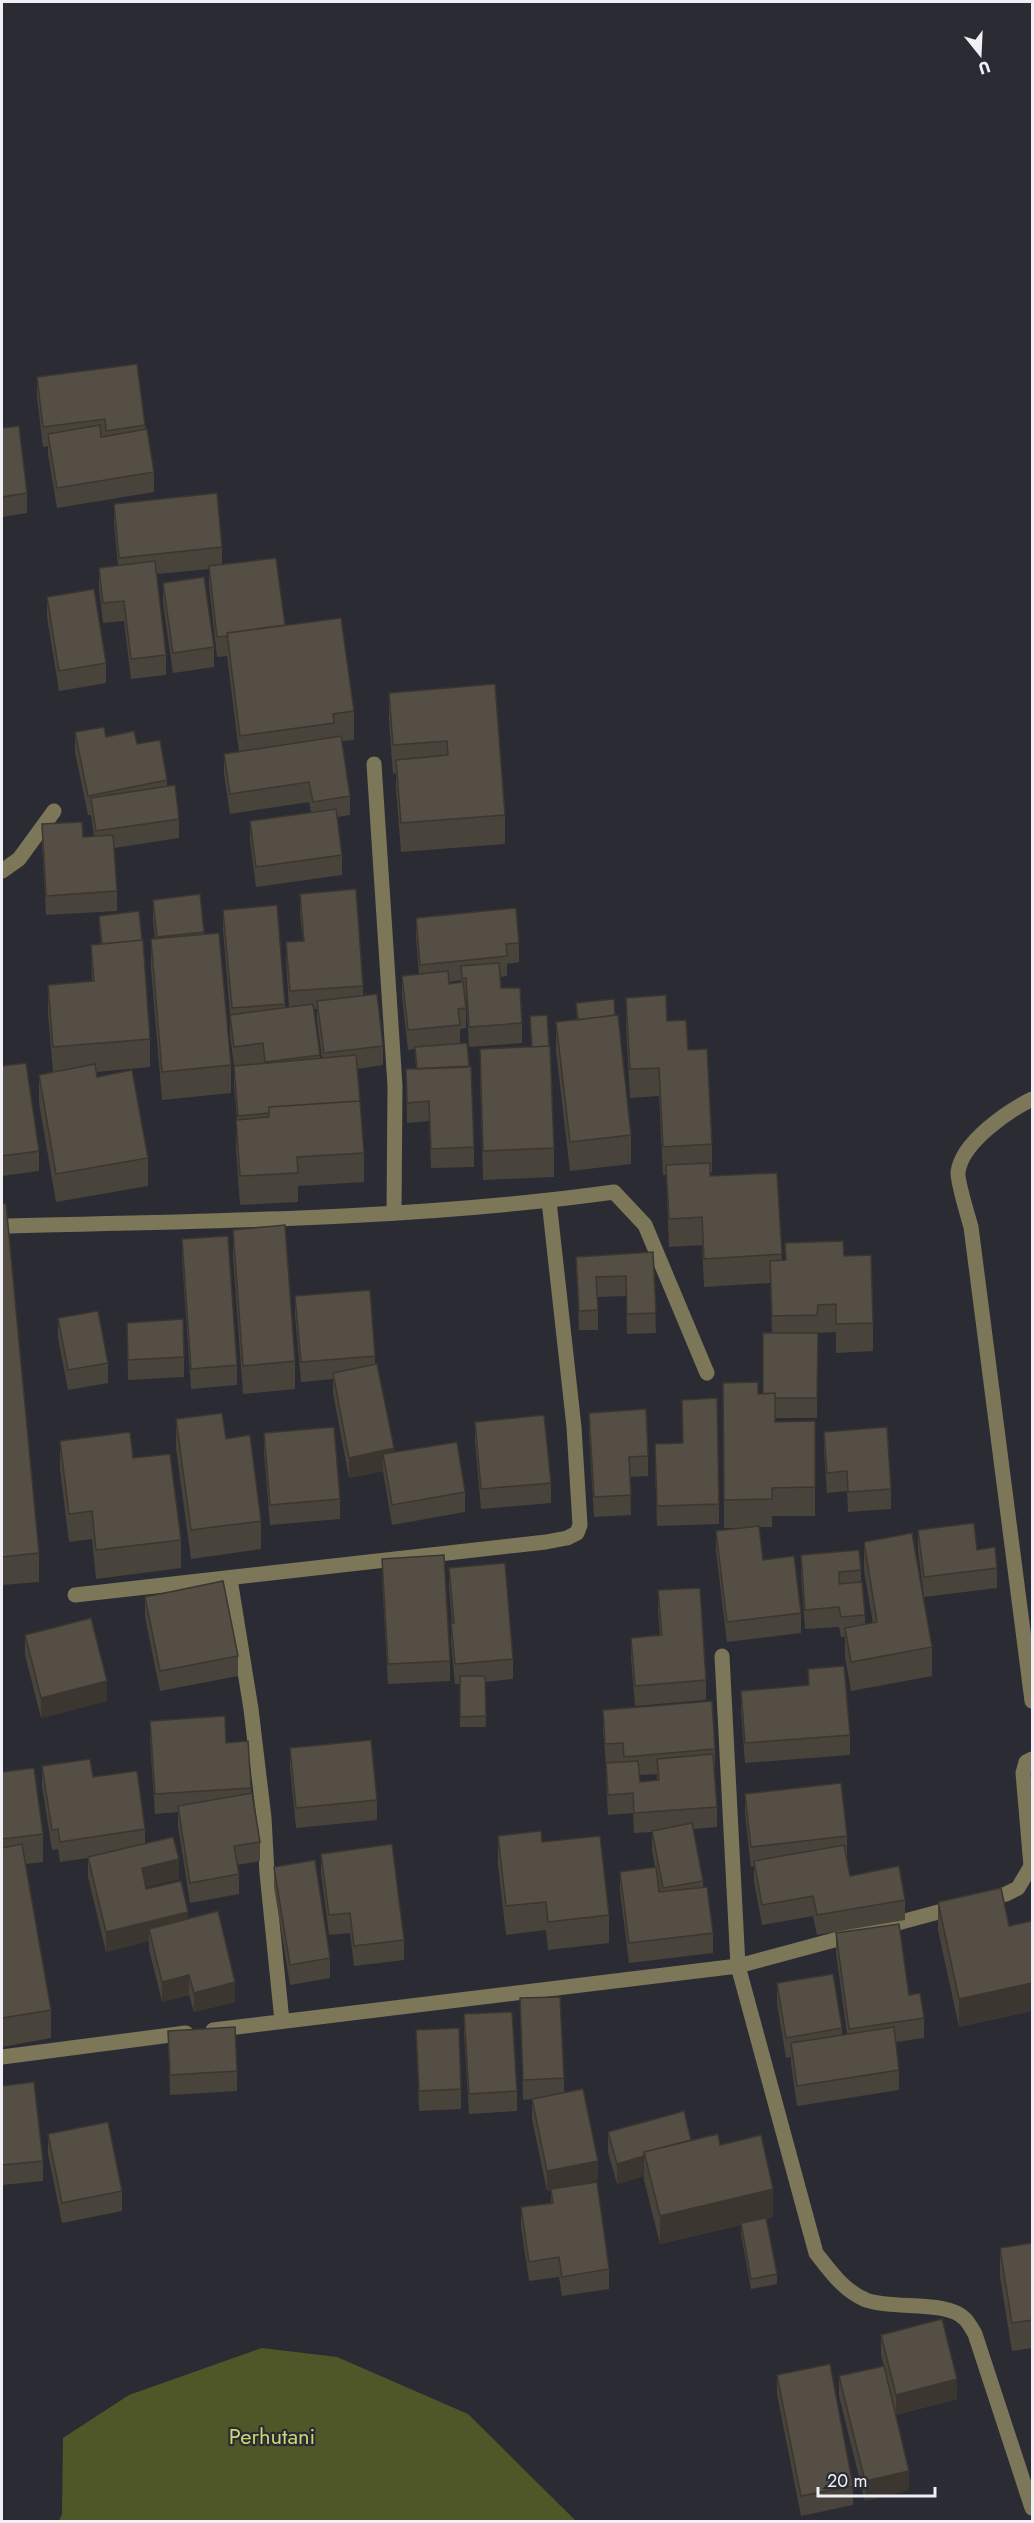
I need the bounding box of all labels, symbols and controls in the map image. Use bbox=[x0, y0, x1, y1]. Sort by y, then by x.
north arrow bbox=[950, 24, 1010, 84]
text: U bbox=[976, 55, 993, 80]
park label: Perhutani bbox=[229, 2420, 315, 2452]
scale bar bbox=[818, 2460, 935, 2498]
text: 20 m bbox=[827, 2468, 867, 2494]

